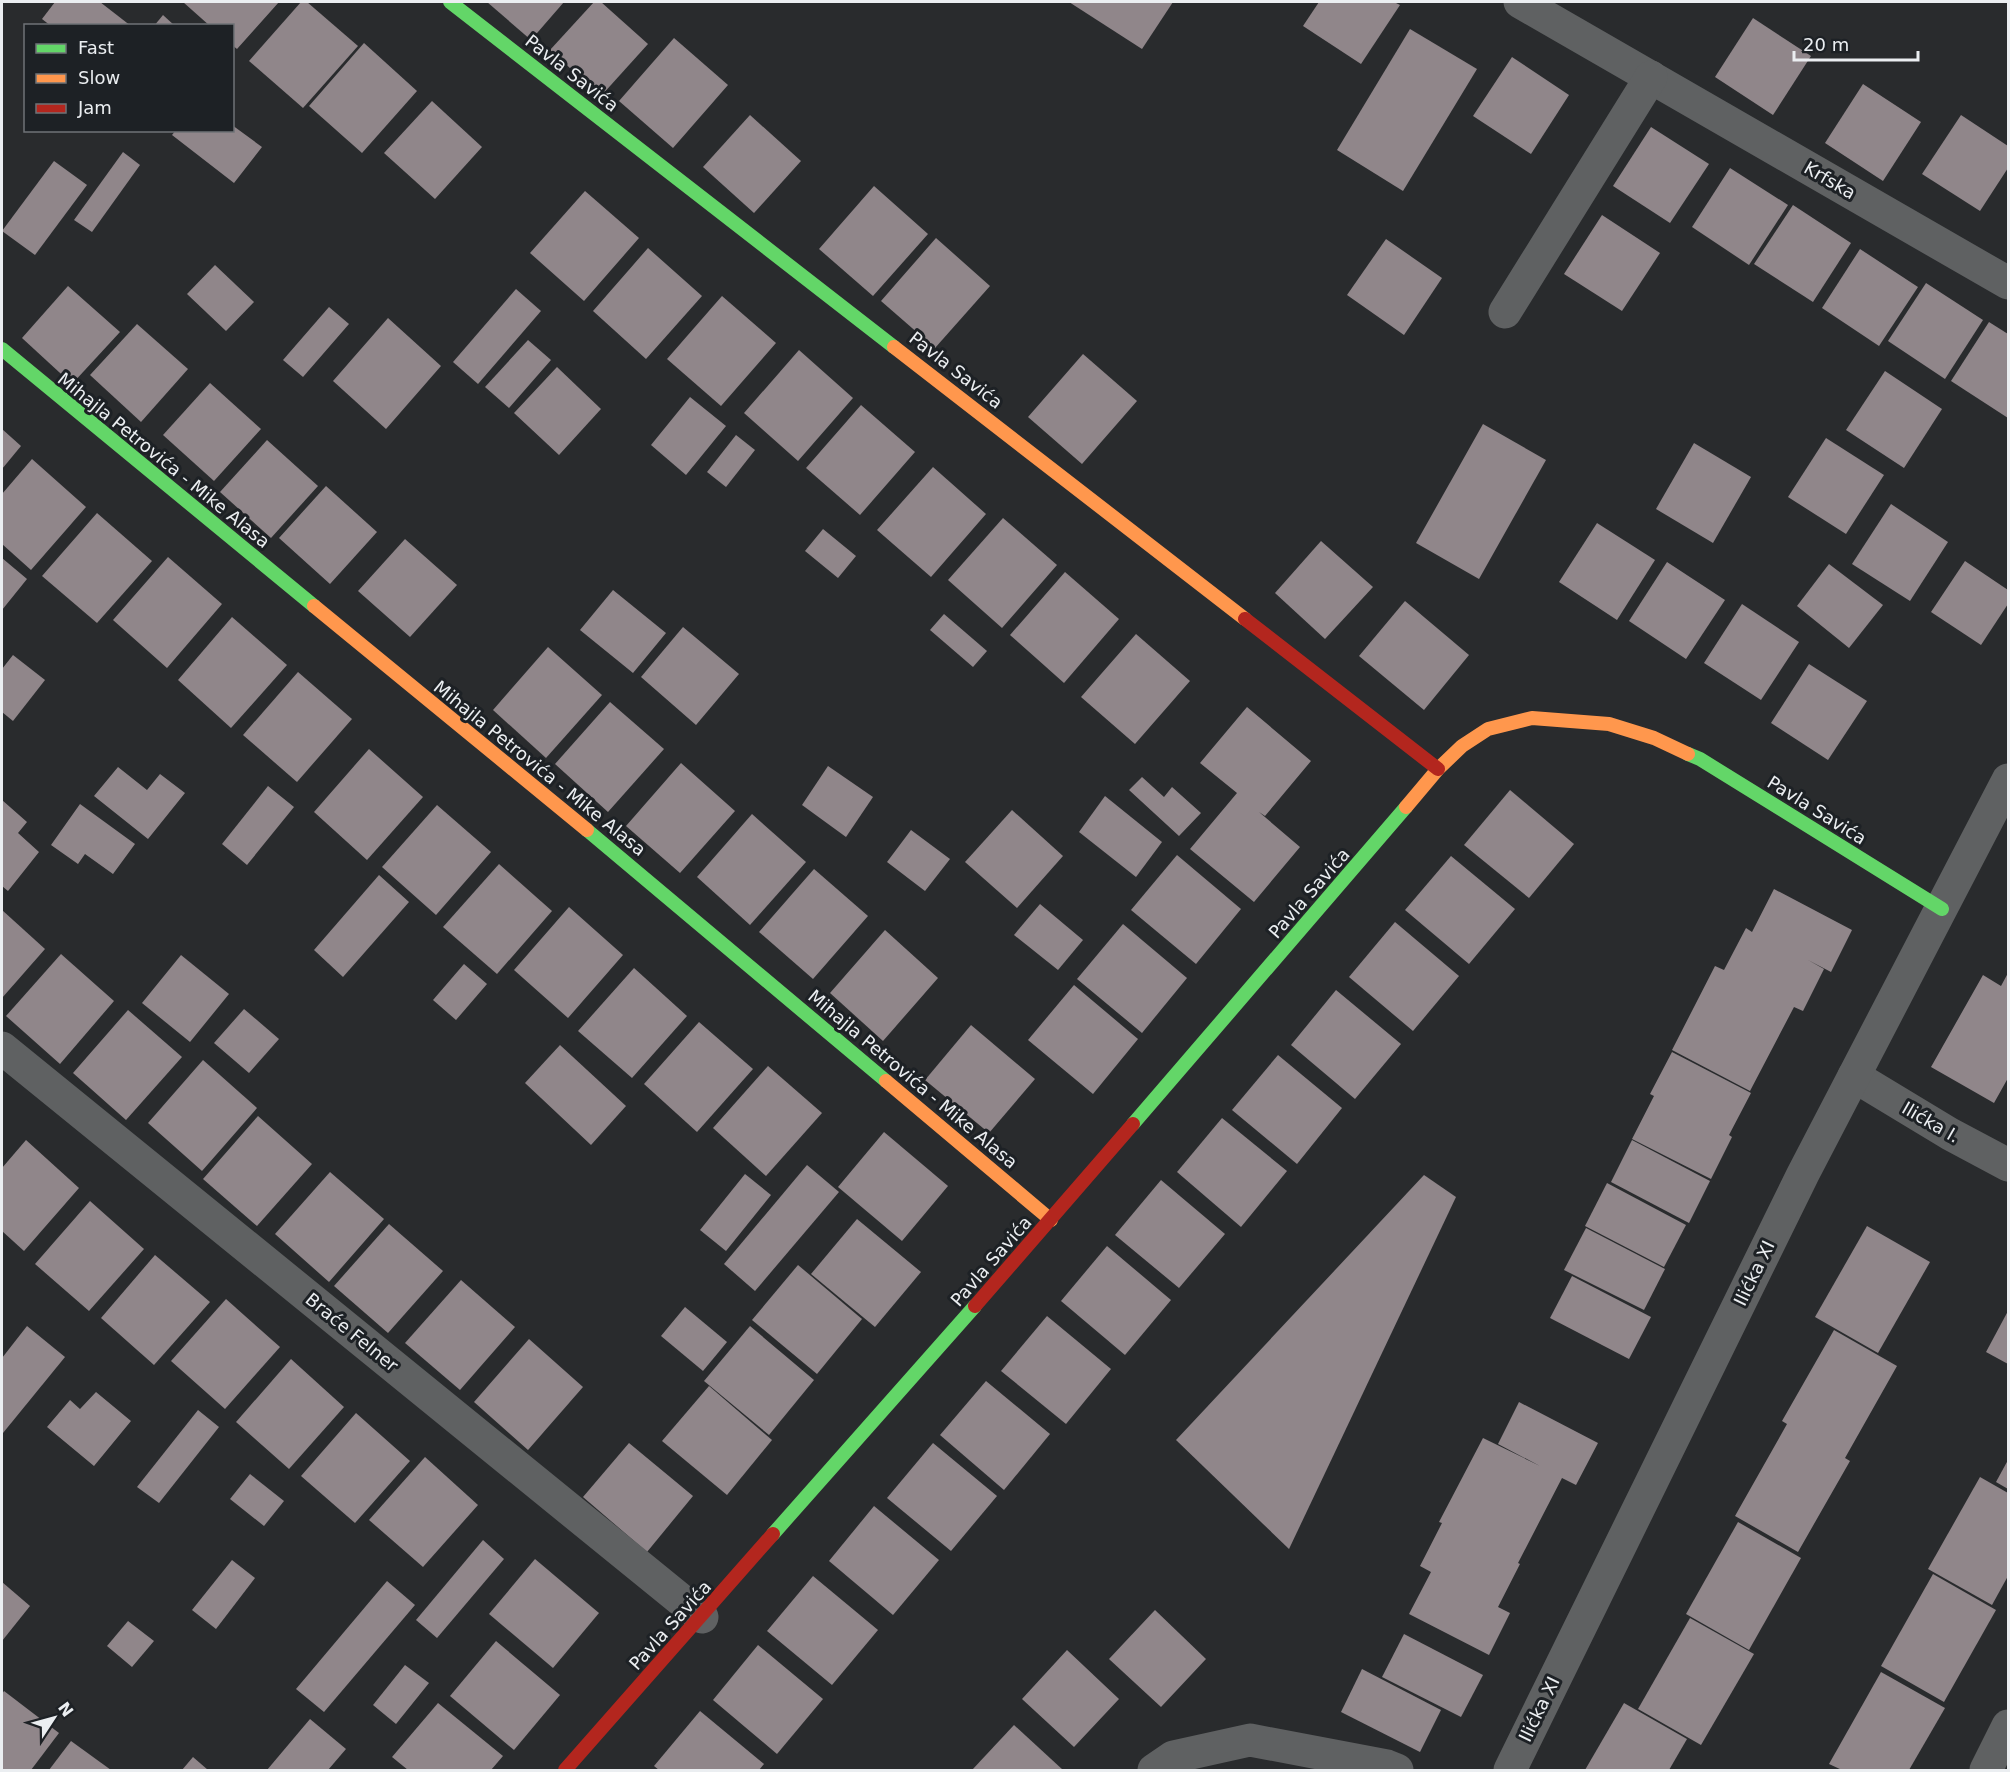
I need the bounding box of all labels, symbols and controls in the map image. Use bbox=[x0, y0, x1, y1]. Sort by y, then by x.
legend bbox=[24, 24, 234, 132]
scale bar bbox=[1794, 24, 1918, 62]
street label: Pavla Savića bbox=[521, 30, 623, 116]
text: 20 m bbox=[1803, 34, 1849, 55]
text: Fast bbox=[78, 37, 114, 58]
text: Slow bbox=[78, 67, 120, 88]
text: Jam bbox=[77, 97, 112, 118]
street label: Krfska bbox=[1800, 157, 1860, 203]
street label: Pavla Savića bbox=[905, 327, 1007, 413]
street label: Mihajla Petrovića - Mike Alasa bbox=[54, 368, 274, 552]
street label: Mihajla Petrovića - Mike Alasa bbox=[430, 676, 650, 860]
street label: Pavla Savića bbox=[1764, 771, 1870, 849]
street label: Pavla Savića bbox=[1264, 844, 1354, 942]
street label: Mihajla Petrovića - Mike Alasa bbox=[804, 985, 1022, 1173]
street label: Ilićka I. bbox=[1898, 1097, 1964, 1147]
street label: Pavla Savića bbox=[946, 1212, 1036, 1310]
street label: Ilićka XI bbox=[1729, 1237, 1779, 1309]
street label: Braće Felner bbox=[302, 1288, 403, 1376]
street label: Pavla Savića bbox=[625, 1576, 715, 1674]
street label: Ilićka XI bbox=[1514, 1673, 1564, 1745]
north arrow bbox=[24, 1688, 84, 1748]
text: N bbox=[54, 1698, 77, 1720]

